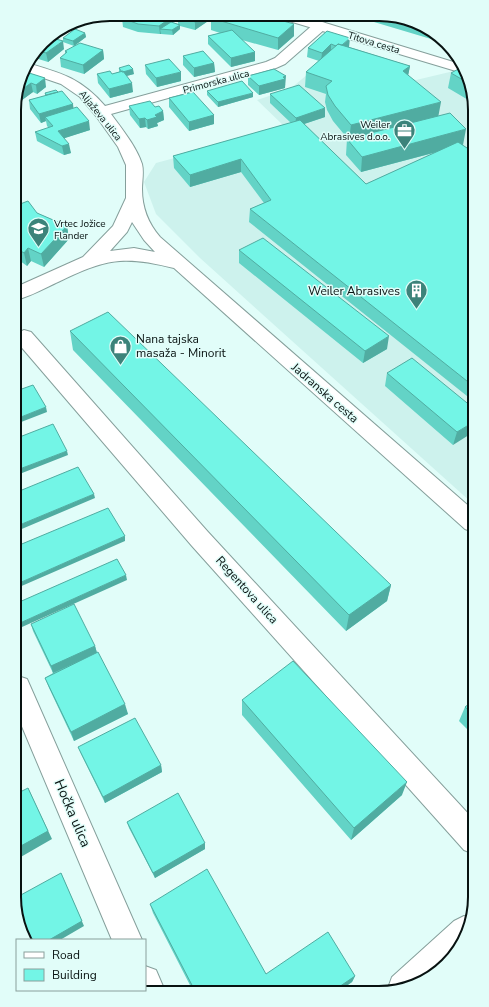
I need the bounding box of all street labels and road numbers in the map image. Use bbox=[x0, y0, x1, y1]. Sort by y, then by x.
street label: Titova cesta bbox=[346, 28, 401, 57]
street label: Primorska ulica bbox=[182, 66, 251, 98]
street label: Aljaževa ulica bbox=[75, 87, 125, 144]
street label: Jadranska cesta bbox=[287, 359, 362, 427]
street label: Regentova ulica bbox=[212, 553, 282, 627]
street label: Hočka ulica bbox=[50, 776, 95, 850]

